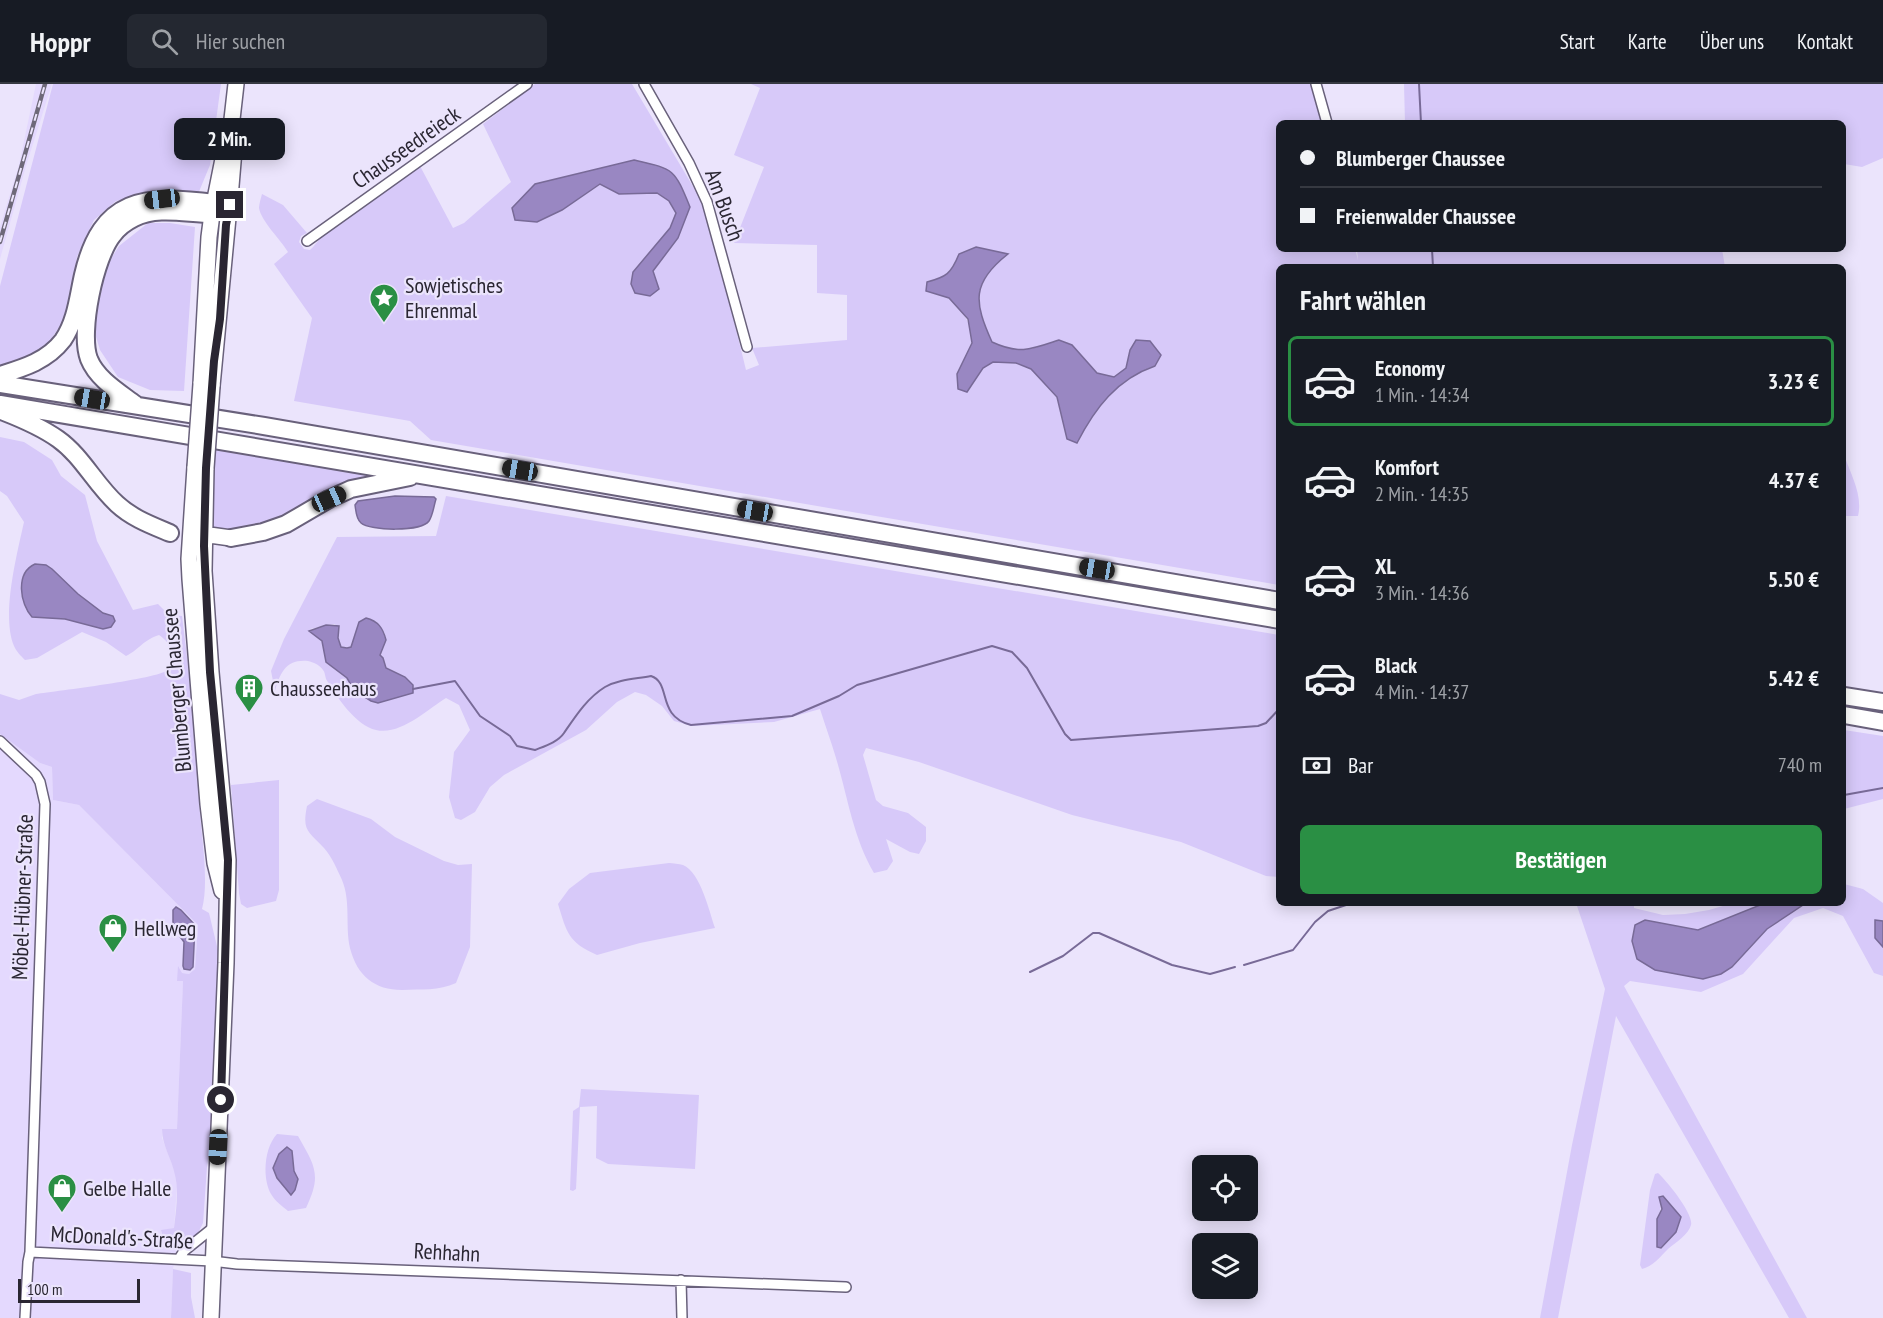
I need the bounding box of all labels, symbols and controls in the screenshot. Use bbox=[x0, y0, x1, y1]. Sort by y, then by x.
search box bbox=[127, 14, 547, 68]
text: Hoppr bbox=[30, 23, 91, 60]
icon: search bbox=[148, 25, 181, 58]
text: Hier suchen bbox=[196, 27, 285, 55]
text: Start bbox=[1560, 28, 1595, 55]
text: Karte bbox=[1628, 28, 1667, 55]
text: Über uns bbox=[1700, 28, 1764, 55]
text: Kontakt bbox=[1797, 28, 1853, 55]
street label: Chausseedreieck bbox=[346, 99, 466, 195]
callout: 2 Min. bbox=[174, 118, 286, 160]
text: 2 Min. bbox=[207, 126, 252, 152]
text: Blumberger Chaussee bbox=[1336, 144, 1505, 172]
street label: Am Busch bbox=[699, 165, 751, 245]
car bbox=[143, 188, 181, 210]
route end bbox=[216, 191, 243, 218]
text: Freienwalder Chaussee bbox=[1336, 202, 1516, 230]
place label: Sowjetisches Ehrenmal bbox=[405, 271, 503, 324]
place icon: Sowjetisches Ehrenmal bbox=[368, 282, 400, 324]
text: Fahrt wählen bbox=[1300, 283, 1426, 317]
icon: car bbox=[1303, 354, 1357, 408]
text: Economy bbox=[1375, 354, 1445, 382]
text: 3.23 € bbox=[1768, 367, 1819, 395]
text: 1 Min. · 14:34 bbox=[1375, 382, 1469, 408]
car bbox=[73, 387, 111, 411]
icon: car bbox=[1303, 453, 1357, 507]
text: Komfort bbox=[1375, 453, 1439, 481]
car bbox=[501, 458, 539, 482]
text: 4.37 € bbox=[1769, 466, 1819, 494]
text: 2 Min. · 14:35 bbox=[1375, 481, 1469, 507]
car bbox=[309, 483, 349, 515]
car bbox=[736, 499, 774, 523]
icon: car bbox=[1303, 552, 1357, 606]
text: XL bbox=[1375, 552, 1396, 580]
car bbox=[1078, 557, 1116, 581]
text: 5.50 € bbox=[1768, 565, 1819, 593]
text: 3 Min. · 14:36 bbox=[1375, 580, 1469, 606]
street label: Blumberger Chaussee bbox=[155, 607, 197, 773]
icon: car bbox=[1303, 651, 1357, 705]
text: Black bbox=[1375, 651, 1417, 679]
text: 5.42 € bbox=[1768, 664, 1819, 692]
building icon: Chausseehaus bbox=[233, 672, 265, 714]
place label: Chausseehaus bbox=[270, 674, 376, 702]
text: 4 Min. · 14:37 bbox=[1375, 679, 1469, 705]
icon: cash bbox=[1300, 749, 1333, 782]
text: Bar bbox=[1348, 751, 1373, 779]
text: 740 m bbox=[1778, 752, 1822, 778]
street label: Möbel-Hübner-Straße bbox=[5, 814, 39, 980]
button: Bestätigen bbox=[1300, 825, 1822, 894]
shop icon: Hellweg bbox=[97, 912, 129, 954]
place label: Hellweg bbox=[134, 914, 196, 942]
route start bbox=[207, 1086, 234, 1113]
car bbox=[208, 1129, 228, 1165]
map controls bbox=[1192, 1155, 1258, 1299]
button: locate bbox=[1192, 1155, 1258, 1221]
shop icon: Gelbe Halle bbox=[46, 1172, 78, 1214]
place label: Gelbe Halle bbox=[83, 1174, 171, 1202]
street label: McDonald's-Straße bbox=[50, 1219, 194, 1255]
button: layers bbox=[1192, 1233, 1258, 1299]
street label: Rehhahn bbox=[413, 1236, 481, 1268]
scale bar bbox=[18, 1276, 140, 1304]
text: 100 m bbox=[27, 1279, 62, 1299]

